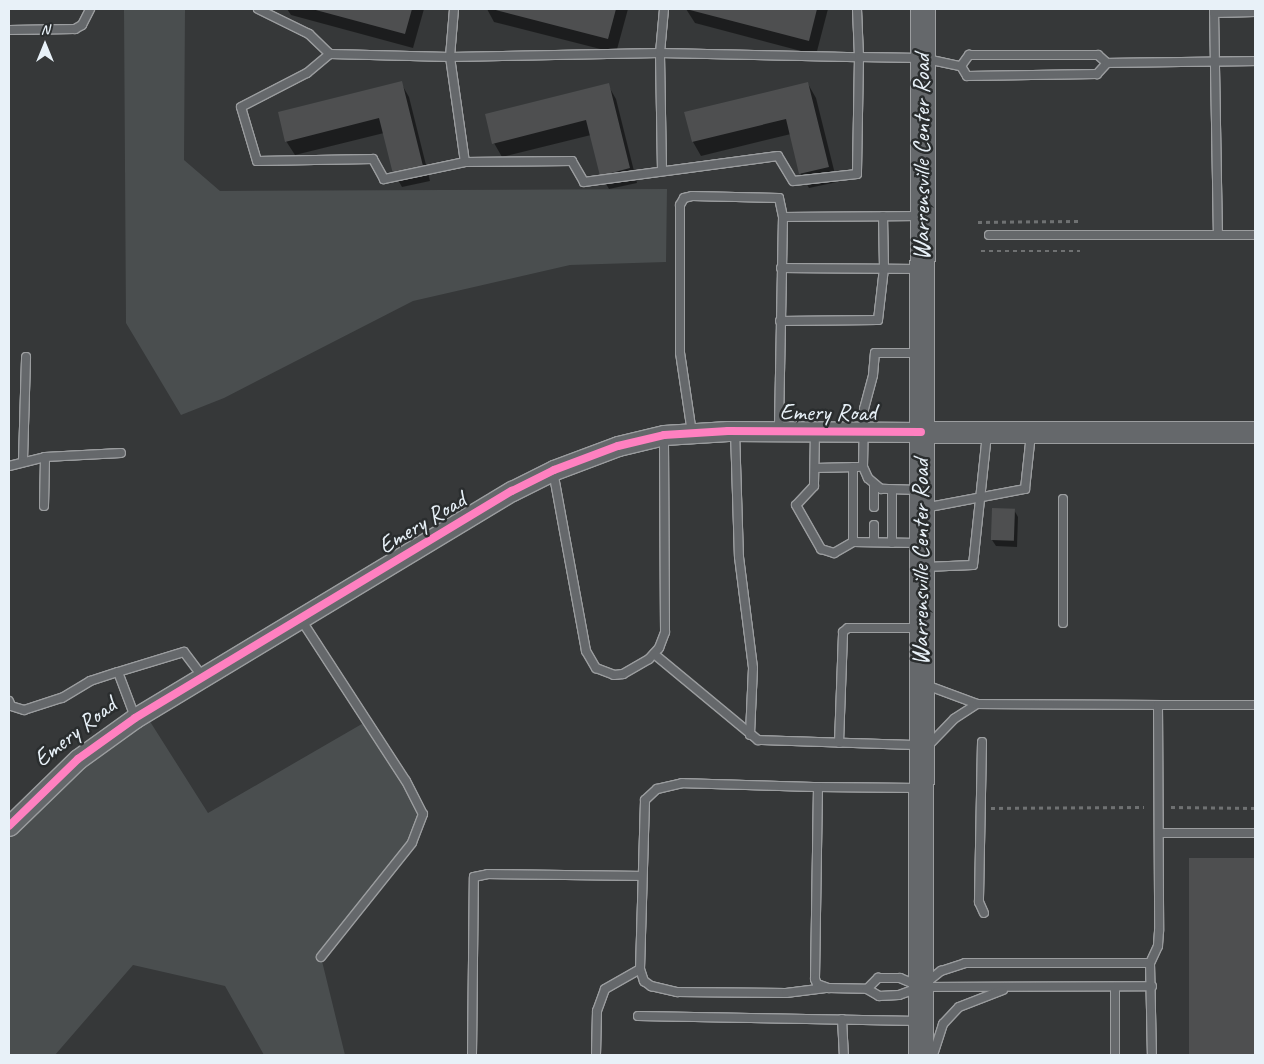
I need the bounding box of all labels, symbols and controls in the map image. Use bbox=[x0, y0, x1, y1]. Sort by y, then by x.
north arrow bbox=[20, 20, 70, 70]
text: N bbox=[41, 21, 49, 38]
street label: Warrensville Center Road bbox=[908, 54, 936, 260]
street label: Emery Road bbox=[780, 399, 876, 427]
street label: Warrensville Center Road bbox=[907, 459, 935, 665]
street label: Emery Road bbox=[373, 486, 471, 560]
street label: Emery Road bbox=[28, 691, 122, 773]

